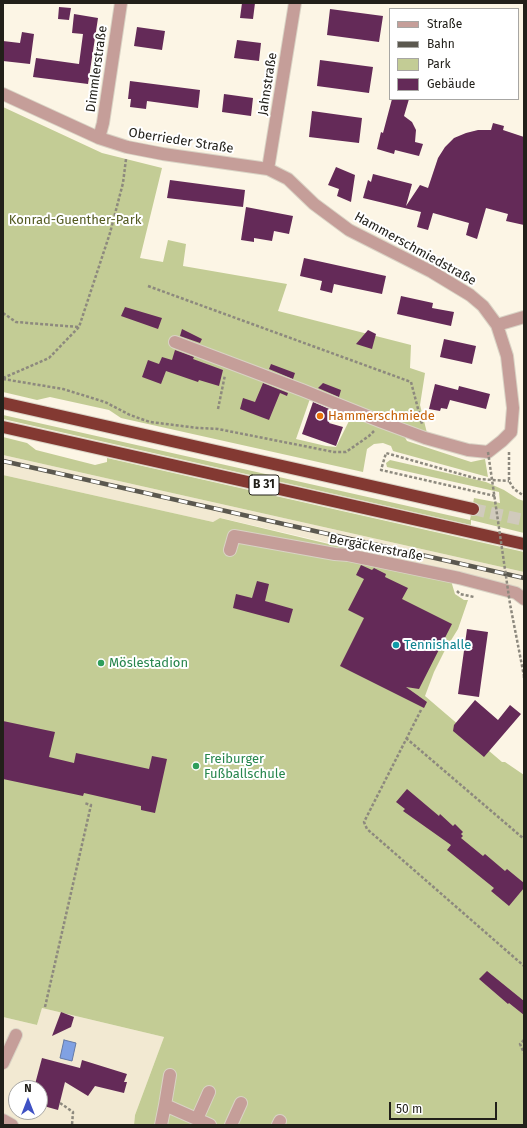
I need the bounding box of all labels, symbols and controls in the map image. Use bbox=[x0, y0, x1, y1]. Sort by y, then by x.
legend bbox=[389, 8, 519, 100]
text: Straße bbox=[427, 17, 462, 31]
street label: Dimmlerstraße bbox=[83, 25, 111, 113]
text: Bahn bbox=[427, 37, 455, 51]
street label: Jahnstraße bbox=[255, 51, 281, 117]
text: Park bbox=[427, 57, 451, 71]
text: Gebäude bbox=[427, 77, 475, 91]
street label: Oberrieder Straße bbox=[127, 125, 235, 157]
street label: Hammerschmiedstraße bbox=[351, 209, 479, 289]
park label: Konrad-Guenther-Park bbox=[9, 212, 141, 228]
place label: Hammerschmiede bbox=[328, 408, 435, 424]
marker: Hammerschmiede bbox=[315, 411, 325, 421]
road number: B 31 bbox=[249, 475, 279, 495]
street label: Bergäckerstraße bbox=[328, 531, 424, 565]
place label: Tennishalle bbox=[404, 637, 471, 653]
marker: Tennishalle bbox=[391, 640, 401, 650]
place label: Möslestadion bbox=[109, 655, 188, 671]
marker: Möslestadion bbox=[96, 658, 106, 668]
place label: Freiburger Fußballschule bbox=[204, 751, 286, 782]
marker: Freiburger Fußballschule bbox=[191, 761, 201, 771]
north arrow bbox=[8, 1080, 48, 1120]
text: N bbox=[24, 1082, 32, 1095]
scale bar bbox=[391, 1094, 499, 1120]
text: 50 m bbox=[396, 1102, 422, 1116]

